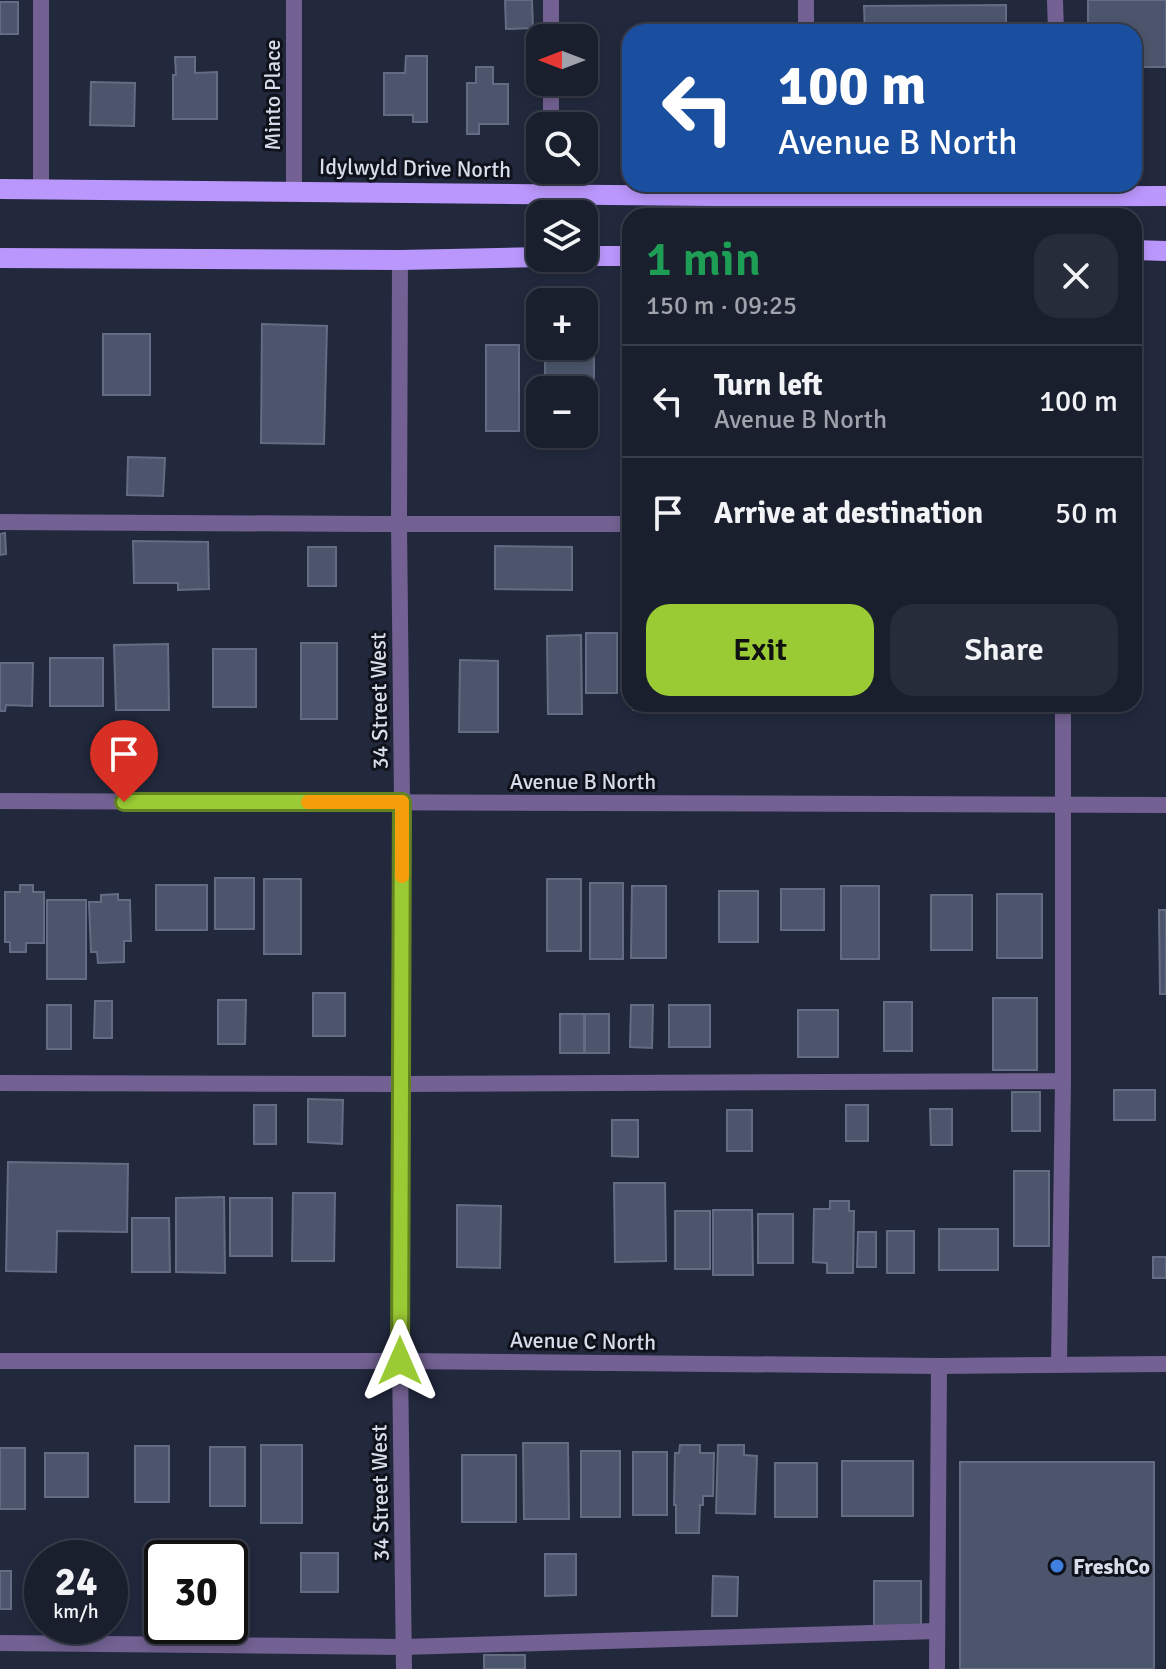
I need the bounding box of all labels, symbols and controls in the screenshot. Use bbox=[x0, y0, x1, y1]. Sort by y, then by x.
north arrow bbox=[526, 24, 598, 96]
map controls bbox=[526, 24, 598, 448]
street label: Minto Place bbox=[259, 40, 286, 150]
text: 100 m bbox=[778, 51, 926, 120]
icon: left bbox=[646, 56, 750, 160]
button: search bbox=[526, 112, 598, 184]
text: Avenue B North bbox=[778, 120, 1018, 165]
street label: Idylwyld Drive North bbox=[319, 153, 511, 183]
button: layers bbox=[526, 200, 598, 272]
text: 1 min bbox=[646, 230, 761, 289]
button: close bbox=[1034, 234, 1118, 318]
button: + bbox=[526, 288, 598, 360]
text: 150 m · 09:25 bbox=[646, 290, 797, 322]
text: Turn left bbox=[714, 367, 823, 404]
button: − bbox=[526, 376, 598, 448]
icon: left bbox=[646, 379, 690, 423]
text: 100 m bbox=[1039, 383, 1118, 420]
text: Avenue B North bbox=[714, 404, 887, 436]
icon: arrive bbox=[646, 491, 690, 535]
text: Arrive at destination bbox=[714, 495, 983, 532]
text: 50 m bbox=[1055, 495, 1118, 532]
button: Exit bbox=[646, 604, 874, 696]
button: Share bbox=[890, 604, 1118, 696]
street label: 34 Street West bbox=[364, 632, 394, 770]
pin bbox=[90, 720, 158, 802]
icon: arrive bbox=[102, 732, 146, 776]
street label: Avenue B North bbox=[510, 768, 656, 795]
position arrow bbox=[358, 1319, 442, 1403]
street label: Avenue C North bbox=[510, 1326, 656, 1356]
street label: 34 Street West bbox=[365, 1424, 395, 1562]
speed limit sign: 30 bbox=[144, 1540, 248, 1644]
place label: FreshCo bbox=[1073, 1553, 1150, 1580]
text: 24 bbox=[54, 1557, 98, 1607]
marker: FreshCo bbox=[1048, 1557, 1066, 1575]
text: km/h bbox=[53, 1599, 99, 1624]

